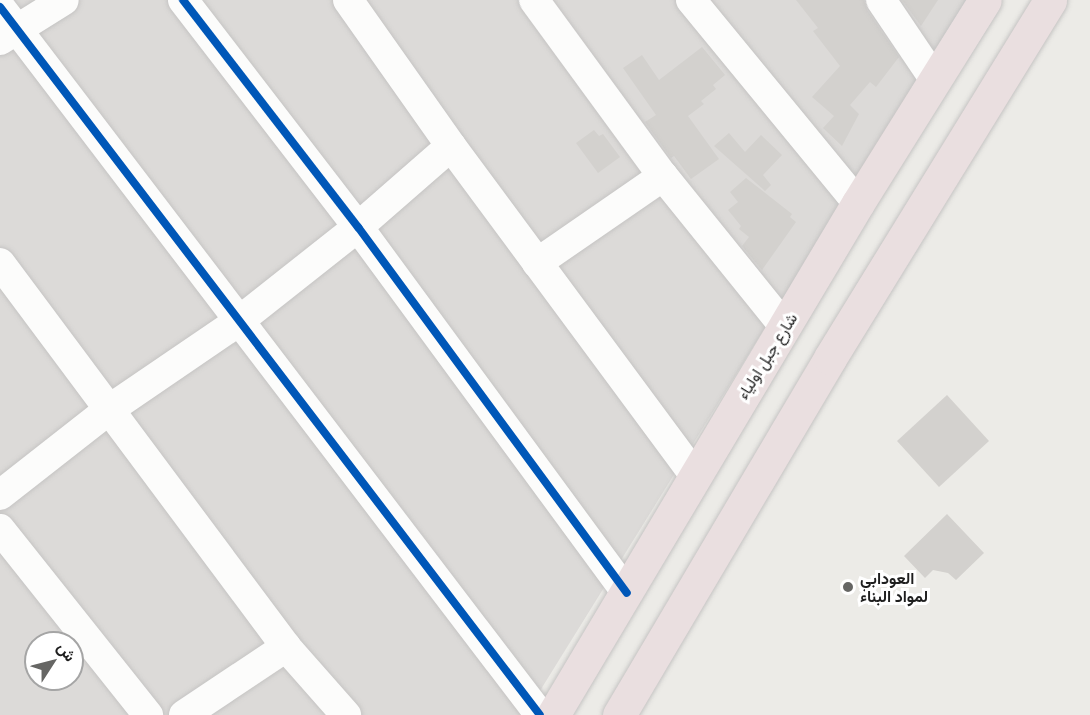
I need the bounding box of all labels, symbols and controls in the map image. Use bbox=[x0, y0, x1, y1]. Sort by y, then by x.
street label: شارع جبل اولياء bbox=[733, 309, 801, 403]
place label: العودابي لمواد البناء bbox=[860, 568, 928, 606]
marker: العودابي لمواد البناء bbox=[841, 580, 855, 594]
north arrow bbox=[24, 631, 84, 691]
text: ش bbox=[52, 637, 82, 666]

